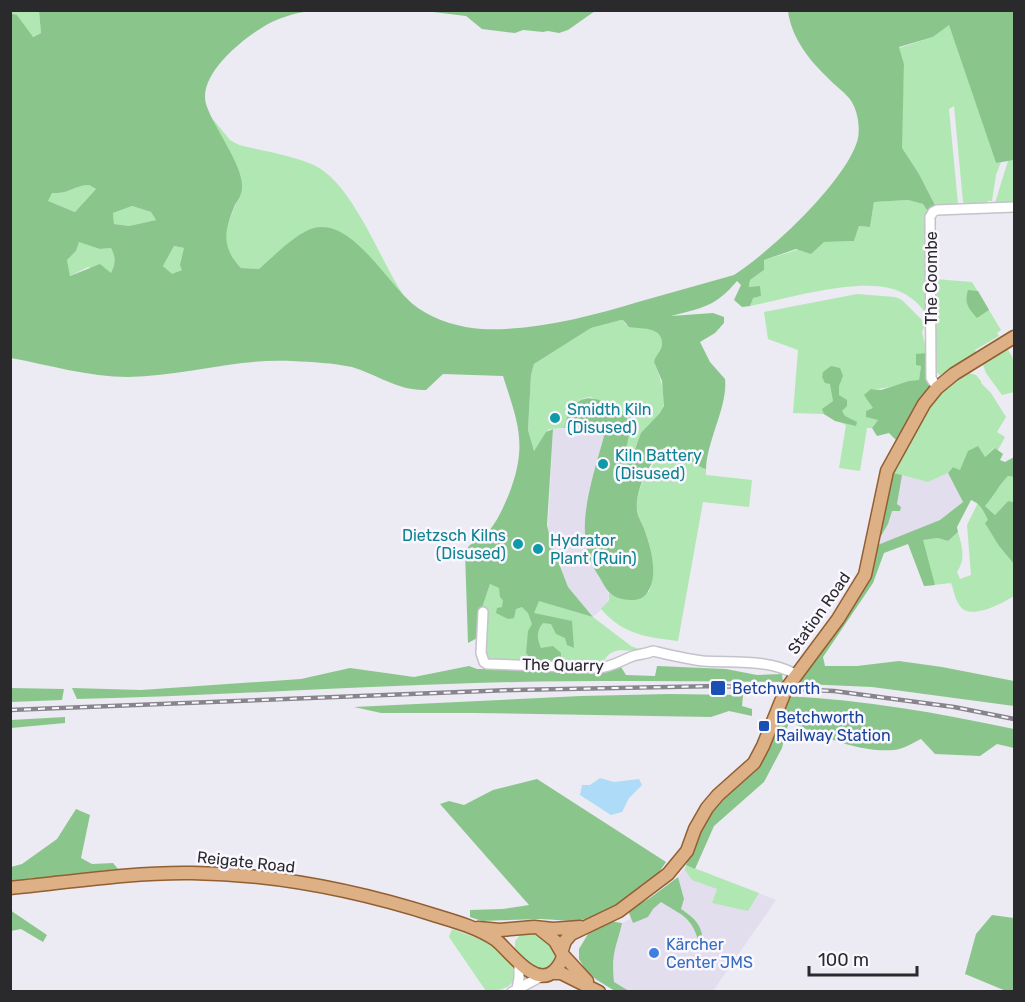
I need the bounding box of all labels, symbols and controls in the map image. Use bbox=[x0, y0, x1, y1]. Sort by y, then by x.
street label: The Coombe bbox=[922, 231, 941, 325]
place label: Smidth Kiln (Disused) bbox=[567, 400, 652, 437]
marker: Smidth Kiln (Disused) bbox=[548, 411, 562, 425]
place label: Kiln Battery (Disused) bbox=[615, 446, 702, 483]
marker: Kiln Battery (Disused) bbox=[596, 457, 610, 471]
place label: Dietzsch Kilns (Disused) bbox=[402, 526, 506, 563]
place label: Hydrator Plant (Ruin) bbox=[550, 531, 637, 568]
marker: Dietzsch Kilns (Disused) bbox=[511, 537, 525, 551]
marker: Hydrator Plant (Ruin) bbox=[531, 542, 545, 556]
street label: Station Road bbox=[784, 568, 854, 658]
street label: The Quarry bbox=[522, 655, 604, 675]
marker: Betchworth bbox=[709, 679, 727, 697]
place label: Betchworth bbox=[732, 679, 820, 698]
place label: Betchworth Railway Station bbox=[776, 708, 891, 745]
marker: Betchworth Railway Station bbox=[757, 719, 771, 733]
street label: Reigate Road bbox=[196, 847, 296, 877]
place label: Kärcher Center JMS bbox=[666, 935, 753, 972]
scale bar bbox=[809, 939, 917, 977]
marker: Kärcher Center JMS bbox=[647, 946, 661, 960]
text: 100 m bbox=[818, 949, 869, 971]

